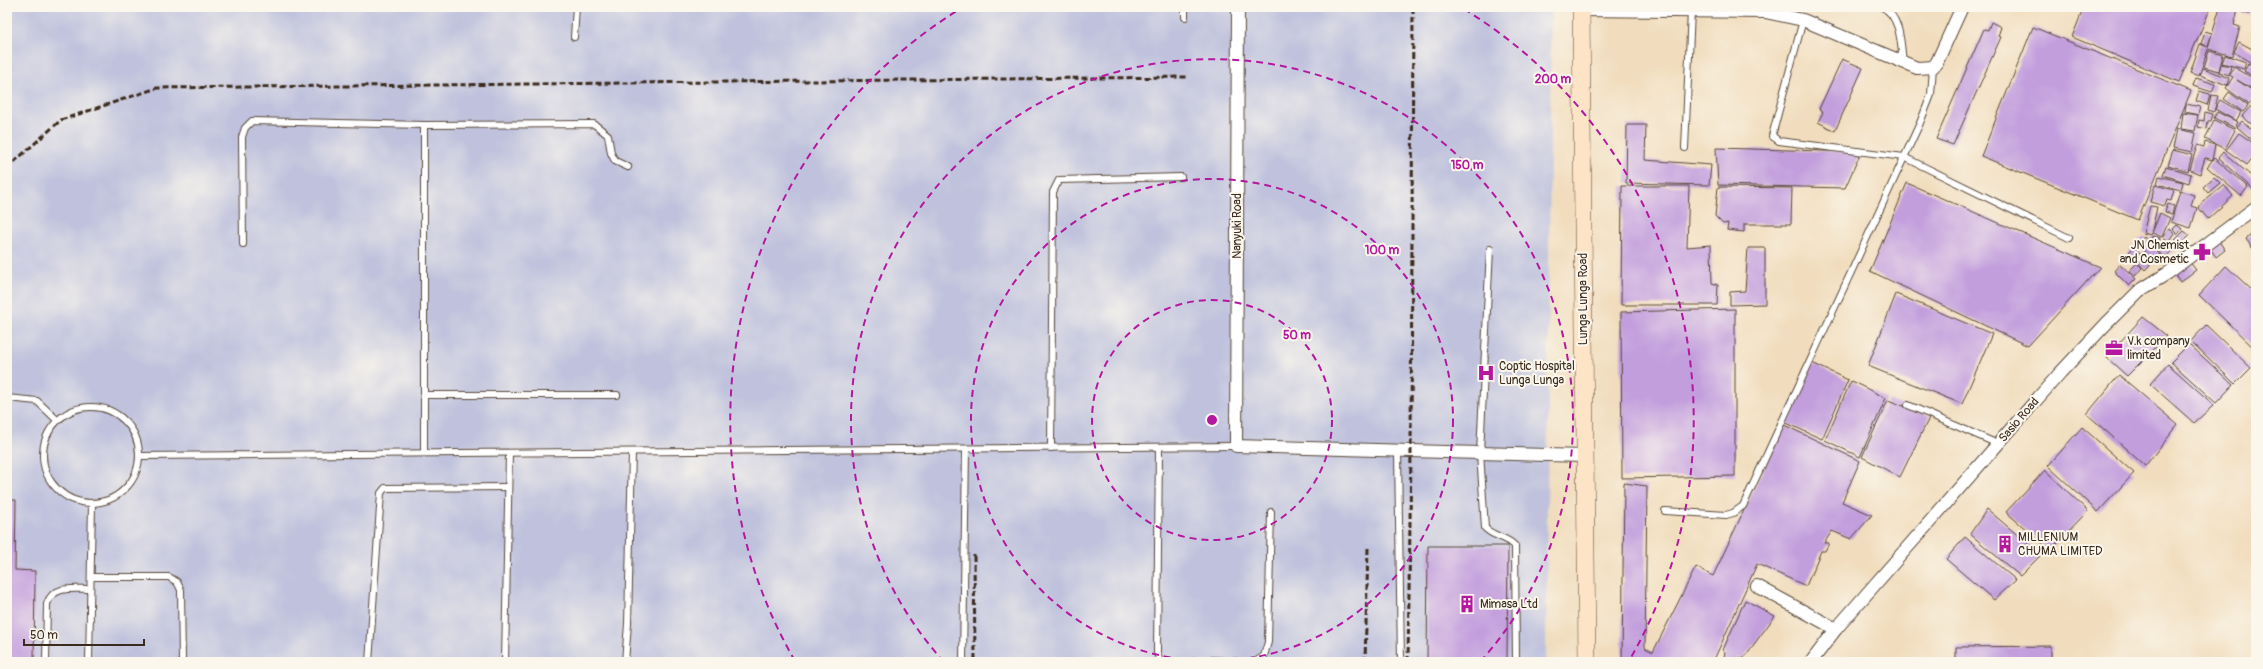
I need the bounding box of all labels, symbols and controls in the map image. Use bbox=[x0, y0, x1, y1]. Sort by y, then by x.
text: 200 m bbox=[1535, 72, 1572, 87]
text: 150 m bbox=[1451, 158, 1484, 173]
street label: Nanyuki Road bbox=[1230, 193, 1245, 259]
place label: JN Chemist and Cosmetic bbox=[2120, 238, 2189, 267]
pharmacy icon: JN Chemist and Cosmetic bbox=[2192, 242, 2212, 262]
text: 100 m bbox=[1365, 243, 1400, 258]
street label: Lunga Lunga Road bbox=[1576, 253, 1591, 345]
text: 50 m bbox=[1283, 328, 1311, 343]
place label: V.k company limited bbox=[2127, 334, 2190, 363]
office icon: V.k company limited bbox=[2104, 338, 2124, 358]
place label: Coptic Hospital Lunga Lunga bbox=[1499, 359, 1575, 388]
hospital icon: Coptic Hospital Lunga Lunga bbox=[1476, 363, 1496, 383]
street label: Sasio Road bbox=[1996, 395, 2042, 445]
centre of rings bbox=[1205, 413, 1219, 427]
place label: MILLENIUM CHUMA LIMITED bbox=[2018, 530, 2103, 559]
building icon: MILLENIUM CHUMA LIMITED bbox=[1995, 534, 2015, 554]
building icon: Mimasa Ltd bbox=[1457, 594, 1477, 614]
place label: Mimasa Ltd bbox=[1480, 597, 1538, 612]
scale bar bbox=[24, 621, 144, 647]
text: 50 m bbox=[30, 628, 58, 643]

